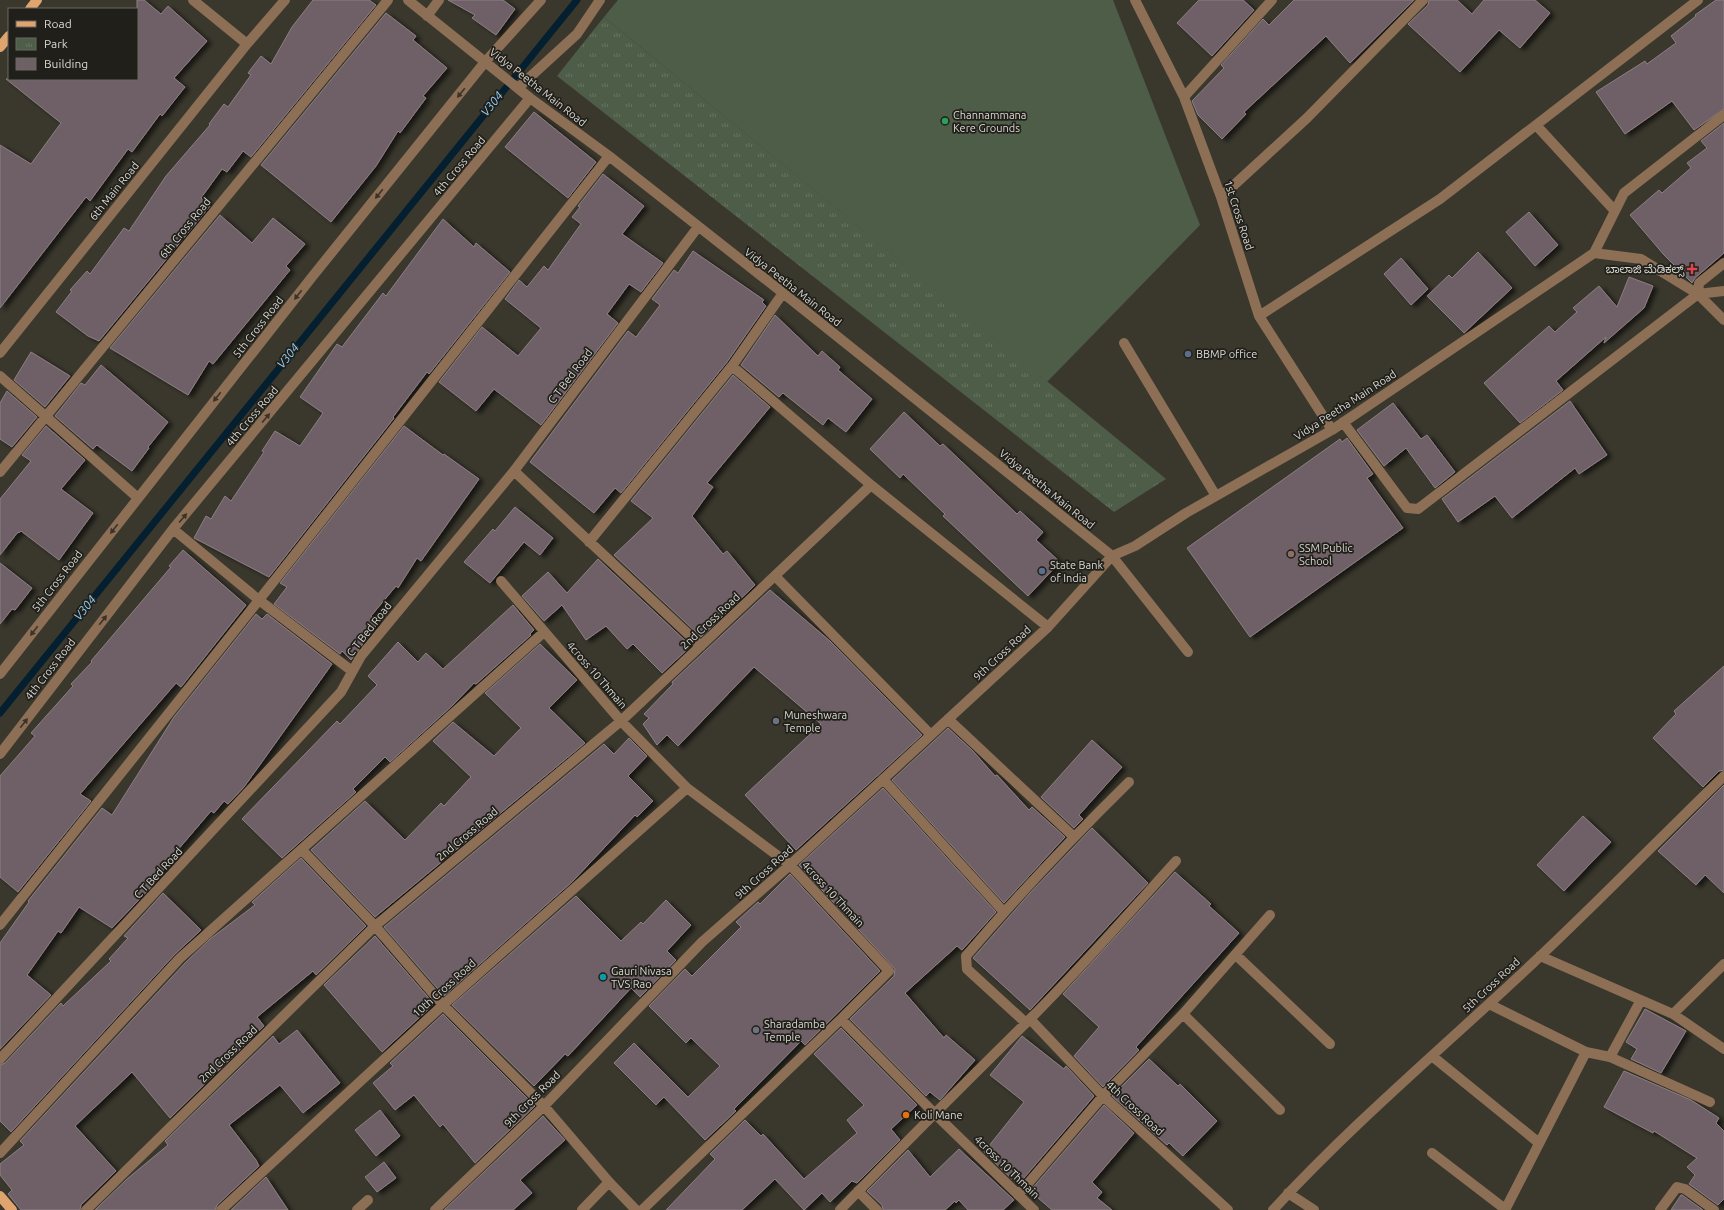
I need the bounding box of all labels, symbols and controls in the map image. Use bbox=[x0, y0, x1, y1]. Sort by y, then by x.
legend bbox=[8, 8, 138, 80]
text: Road bbox=[44, 17, 72, 30]
text: Park bbox=[44, 37, 68, 50]
street label: Vidya Peetha Main Road bbox=[487, 46, 589, 128]
text: Building bbox=[44, 57, 88, 70]
one-way arrow bbox=[456, 87, 465, 98]
water label: V304 bbox=[478, 89, 506, 119]
place label: Channammana Kere Grounds bbox=[953, 109, 1026, 134]
marker: Channammana Kere Grounds bbox=[940, 116, 950, 126]
street label: 4th Cross Road bbox=[431, 134, 487, 198]
street label: 6th Main Road bbox=[87, 159, 141, 223]
street label: 1st Cross Road bbox=[1222, 179, 1256, 251]
one-way arrow bbox=[375, 188, 384, 199]
street label: 6th Cross Road bbox=[157, 195, 213, 261]
street label: Vidya Peetha Main Road bbox=[742, 246, 844, 328]
place label: ಬಾಲಾಜಿ ಮೆಡಿಕಲ್ಸ್ bbox=[1606, 263, 1685, 277]
marker: ಬಾಲಾಜಿ ಮೆಡಿಕಲ್ಸ್ bbox=[1687, 264, 1697, 274]
one-way arrow bbox=[293, 290, 302, 301]
street label: 5th Cross Road bbox=[230, 294, 286, 360]
water label: V304 bbox=[274, 341, 302, 371]
street label: C T Bed Road bbox=[546, 346, 594, 406]
place label: BBMP office bbox=[1196, 348, 1257, 360]
marker: BBMP office bbox=[1183, 349, 1193, 359]
street label: Vidya Peetha Main Road bbox=[1292, 367, 1398, 443]
street label: 4th Cross Road bbox=[224, 384, 280, 448]
one-way arrow bbox=[213, 392, 222, 403]
one-way arrow bbox=[261, 412, 270, 423]
street label: Vidya Peetha Main Road bbox=[997, 447, 1097, 531]
one-way arrow bbox=[179, 512, 188, 523]
one-way arrow bbox=[110, 523, 118, 534]
place label: SSM Public School bbox=[1299, 542, 1353, 567]
street label: 5th Cross Road bbox=[29, 548, 85, 614]
marker: SSM Public School bbox=[1286, 549, 1296, 559]
place label: State Bank of India bbox=[1050, 559, 1104, 584]
marker: State Bank of India bbox=[1037, 566, 1047, 576]
street label: 2nd Cross Road bbox=[678, 591, 742, 651]
water label: V304 bbox=[71, 593, 99, 623]
street label: C T Bed Road bbox=[344, 600, 394, 658]
one-way arrow bbox=[99, 615, 108, 626]
street label: 9th Cross Road bbox=[971, 623, 1033, 683]
one-way arrow bbox=[29, 625, 38, 636]
street label: 4th Cross Road bbox=[22, 636, 78, 702]
street label: 4cross 10 Thmain bbox=[564, 639, 630, 711]
place label: Muneshwara Temple bbox=[784, 709, 847, 734]
marker: Muneshwara Temple bbox=[771, 716, 781, 726]
one-way arrow bbox=[20, 718, 28, 729]
street label: 2nd Cross Road bbox=[434, 805, 500, 863]
street label: 9th Cross Road bbox=[732, 843, 796, 901]
street label: C T Bed Road bbox=[131, 845, 185, 901]
street label: 4cross 10 Thmain bbox=[799, 859, 867, 929]
street label: 5th Cross Road bbox=[1460, 955, 1522, 1015]
street label: 10th Cross Road bbox=[410, 957, 478, 1019]
place label: Gauri Nivasa TVS Rao bbox=[611, 965, 672, 990]
marker: Gauri Nivasa TVS Rao bbox=[598, 972, 608, 982]
place label: Sharadamba Temple bbox=[764, 1018, 825, 1043]
street label: 2nd Cross Road bbox=[196, 1023, 260, 1085]
marker: Sharadamba Temple bbox=[751, 1025, 761, 1035]
street label: 9th Cross Road bbox=[502, 1069, 562, 1129]
street label: 4th Cross Road bbox=[1104, 1078, 1166, 1138]
place label: Koli Mane bbox=[914, 1109, 963, 1121]
marker: Koli Mane bbox=[901, 1110, 911, 1120]
street label: 4cross 10 Thmain bbox=[972, 1133, 1042, 1201]

